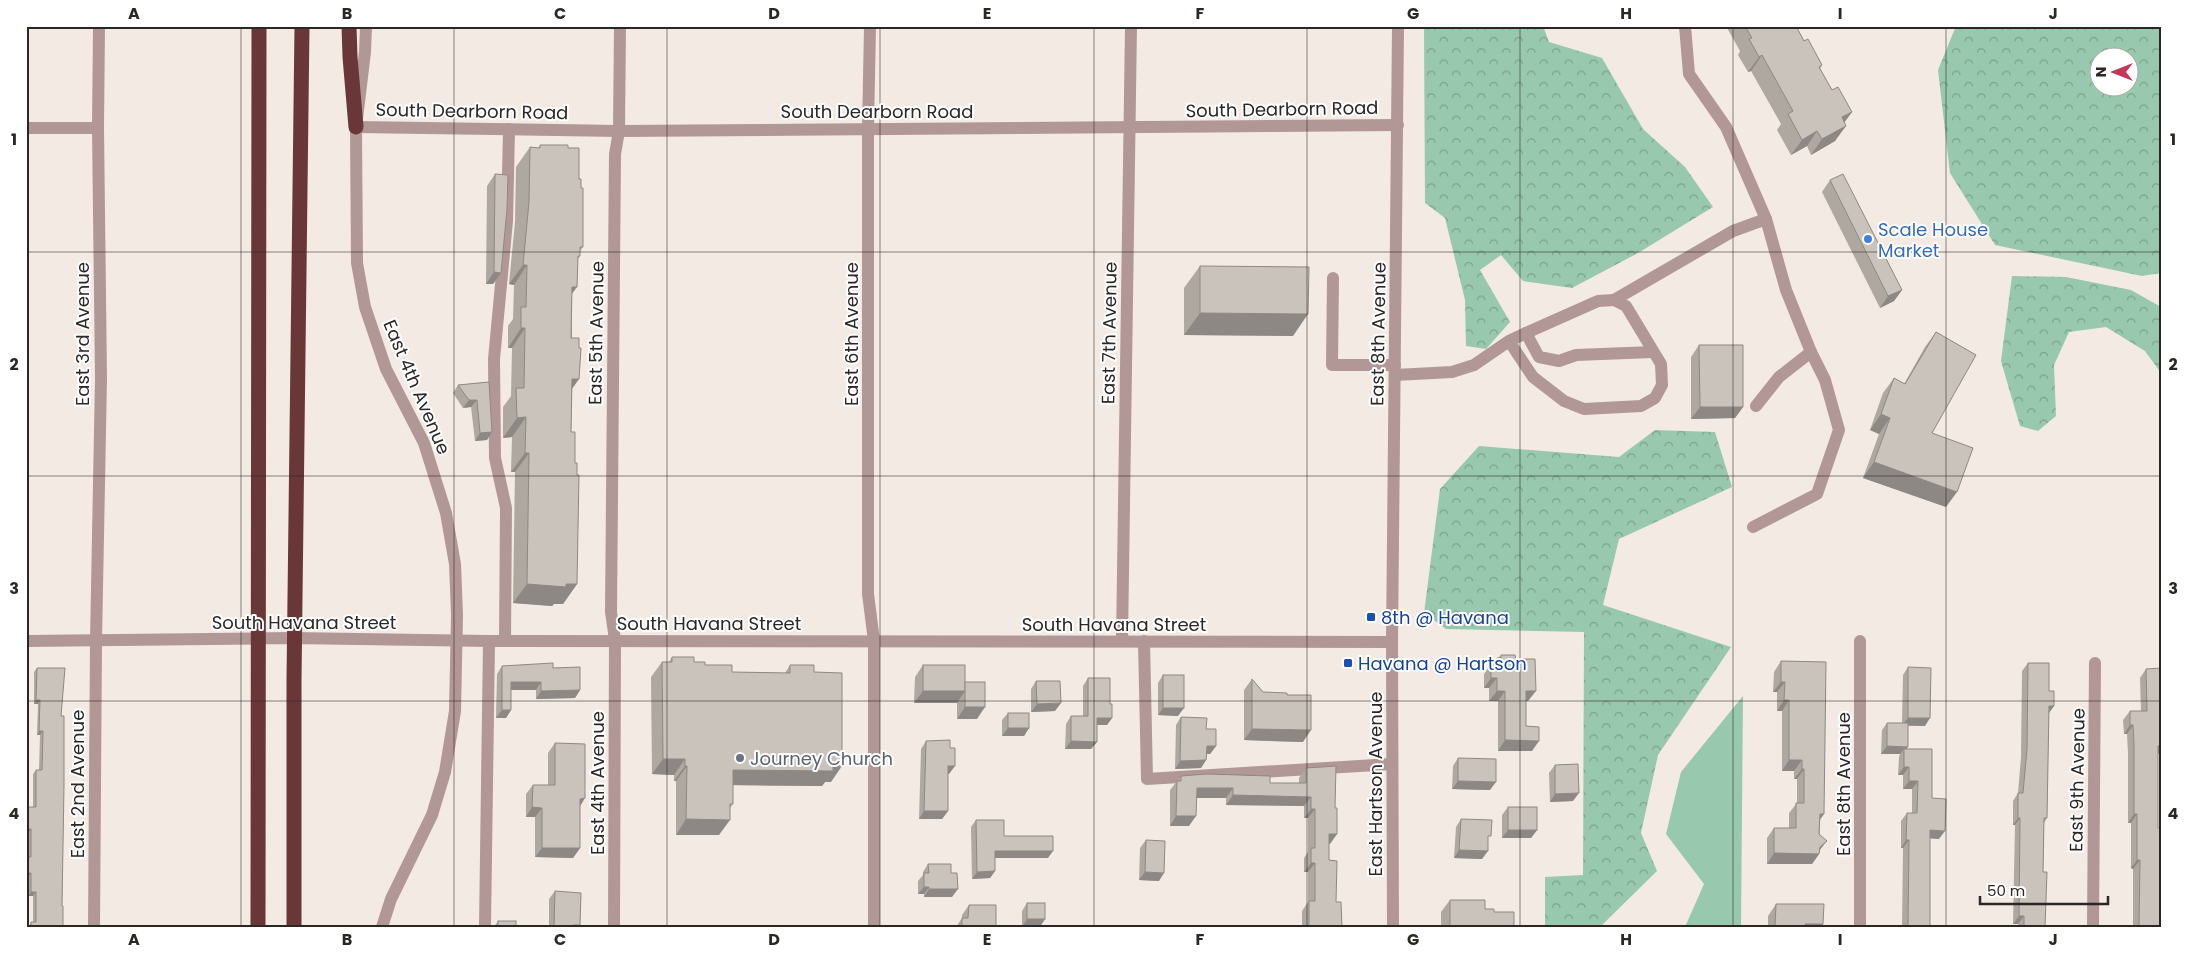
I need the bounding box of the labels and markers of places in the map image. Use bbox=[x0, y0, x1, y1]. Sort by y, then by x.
place label: Scale House Market bbox=[1878, 217, 1988, 263]
marker: Scale House Market bbox=[1862, 233, 1874, 245]
place label: 8th @ Havana bbox=[1381, 605, 1509, 630]
marker: 8th @ Havana bbox=[1365, 611, 1377, 623]
place label: Havana @ Hartson bbox=[1358, 651, 1527, 676]
marker: Havana @ Hartson bbox=[1342, 657, 1354, 669]
place label: Journey Church bbox=[750, 746, 893, 771]
marker: Journey Church bbox=[734, 752, 746, 764]

